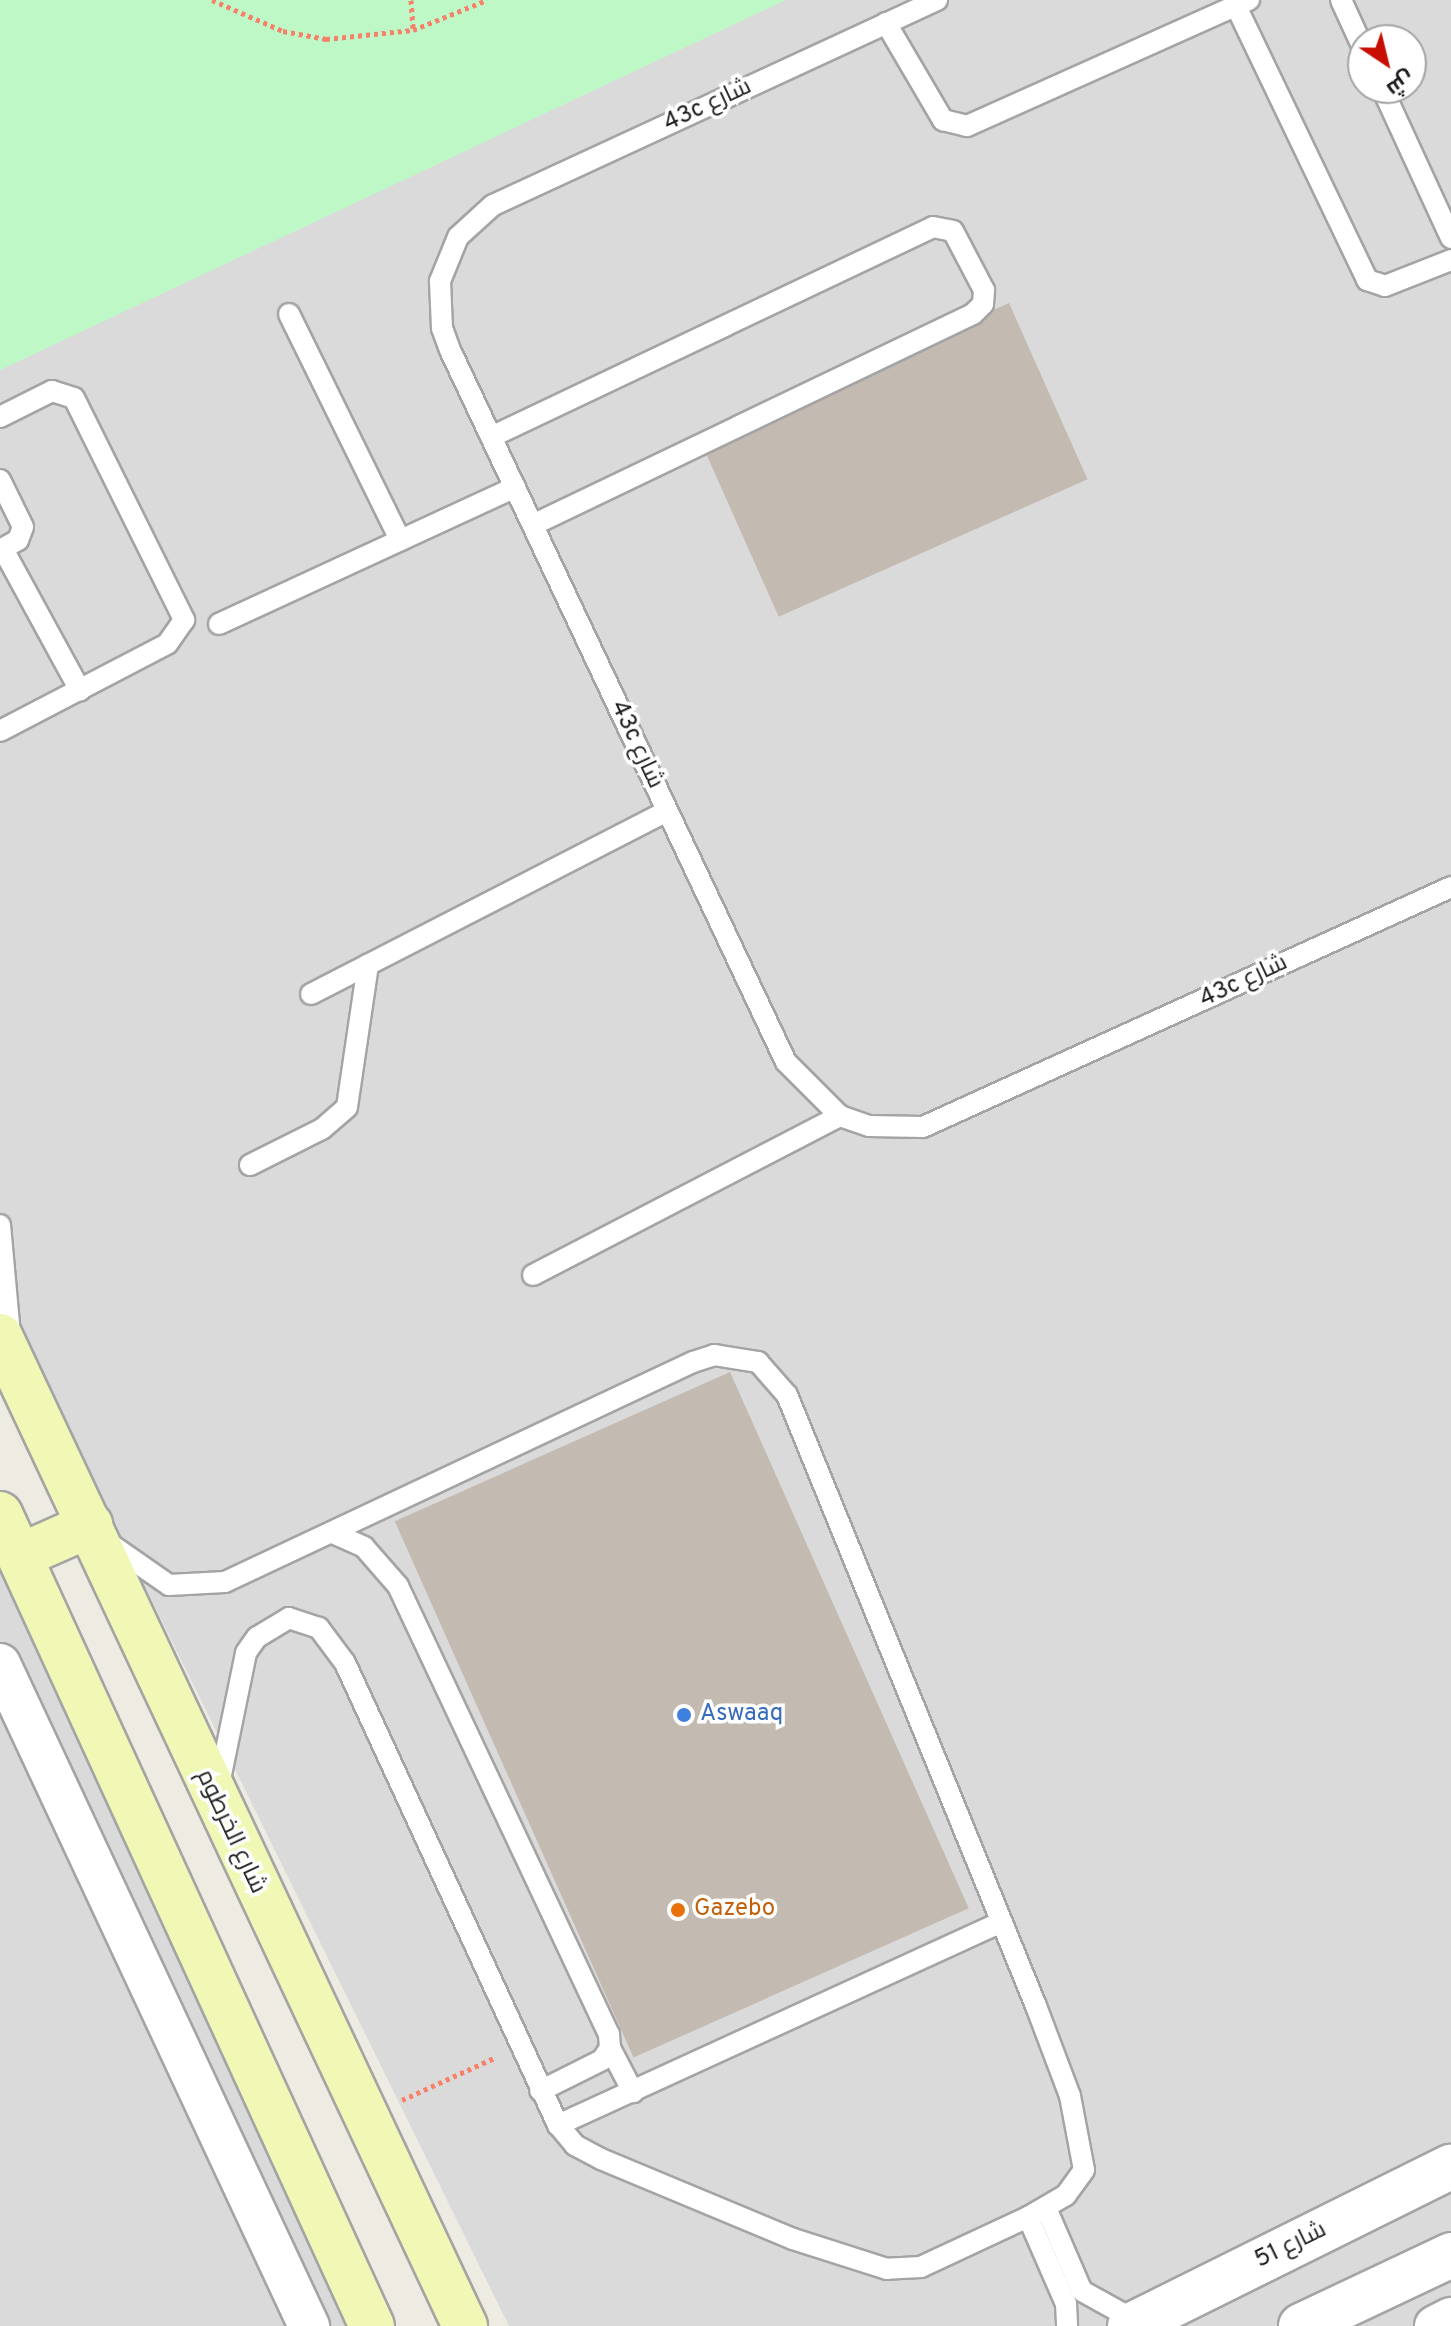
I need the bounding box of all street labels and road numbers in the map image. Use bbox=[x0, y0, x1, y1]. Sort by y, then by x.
street label: 43c شارع bbox=[659, 73, 757, 139]
street label: 43c شارع bbox=[603, 696, 669, 794]
street label: 43c شارع bbox=[1195, 949, 1293, 1015]
street label: شارع الخرطوم bbox=[189, 1765, 271, 1899]
street label: شارع 51 bbox=[1251, 2216, 1331, 2276]

